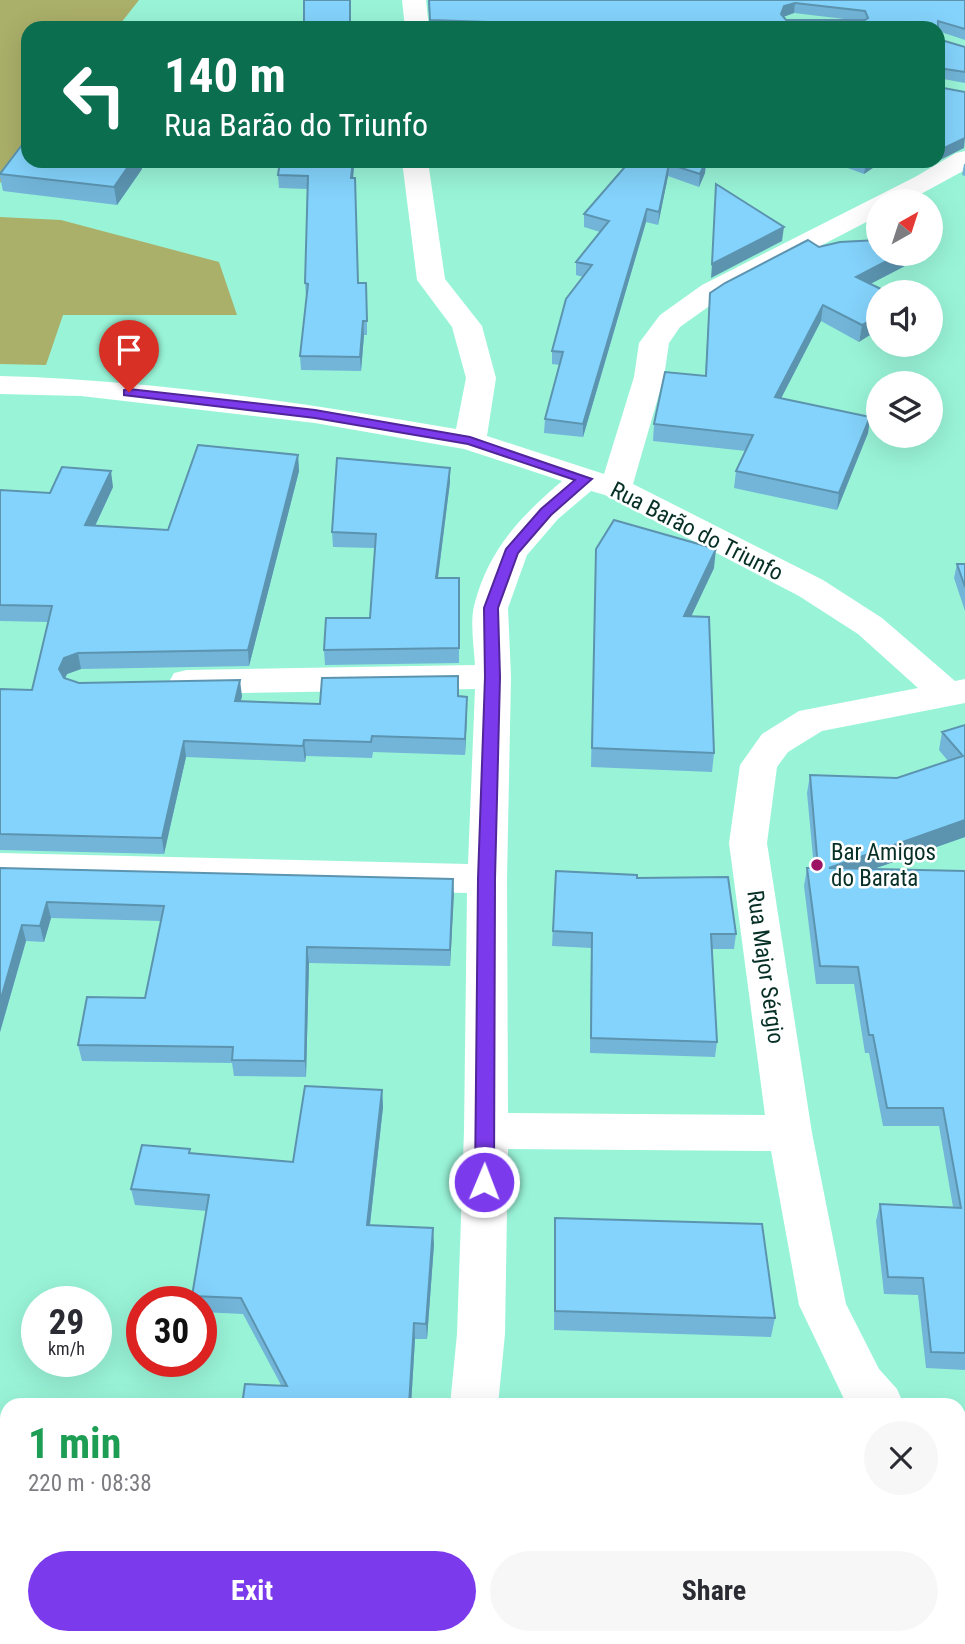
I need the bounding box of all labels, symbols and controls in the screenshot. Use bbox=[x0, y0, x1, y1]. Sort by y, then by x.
text: 140 m bbox=[164, 47, 286, 104]
icon: left bbox=[49, 49, 140, 140]
text: Rua Barão do Triunfo bbox=[164, 106, 428, 144]
north arrow bbox=[866, 189, 943, 266]
map controls bbox=[866, 189, 943, 448]
button: sound bbox=[866, 280, 943, 357]
pin bbox=[99, 320, 159, 392]
icon: arrive bbox=[110, 331, 148, 369]
button: layers bbox=[866, 371, 943, 448]
street label: Rua Barão do Triunfo bbox=[606, 476, 787, 587]
place label: Bar Amigos do Barata bbox=[831, 839, 936, 892]
marker: Bar Amigos do Barata bbox=[809, 857, 825, 873]
street label: Rua Major Sérgio bbox=[741, 889, 790, 1046]
position arrow bbox=[447, 1145, 521, 1219]
speed limit sign: 30 bbox=[126, 1286, 217, 1377]
text: 29 bbox=[49, 1302, 84, 1343]
text: km/h bbox=[48, 1338, 85, 1359]
text: 1 min bbox=[28, 1419, 121, 1468]
button: close bbox=[864, 1421, 938, 1495]
text: 220 m · 08:38 bbox=[28, 1470, 152, 1497]
button: Exit bbox=[28, 1551, 476, 1631]
button: Share bbox=[490, 1551, 938, 1631]

